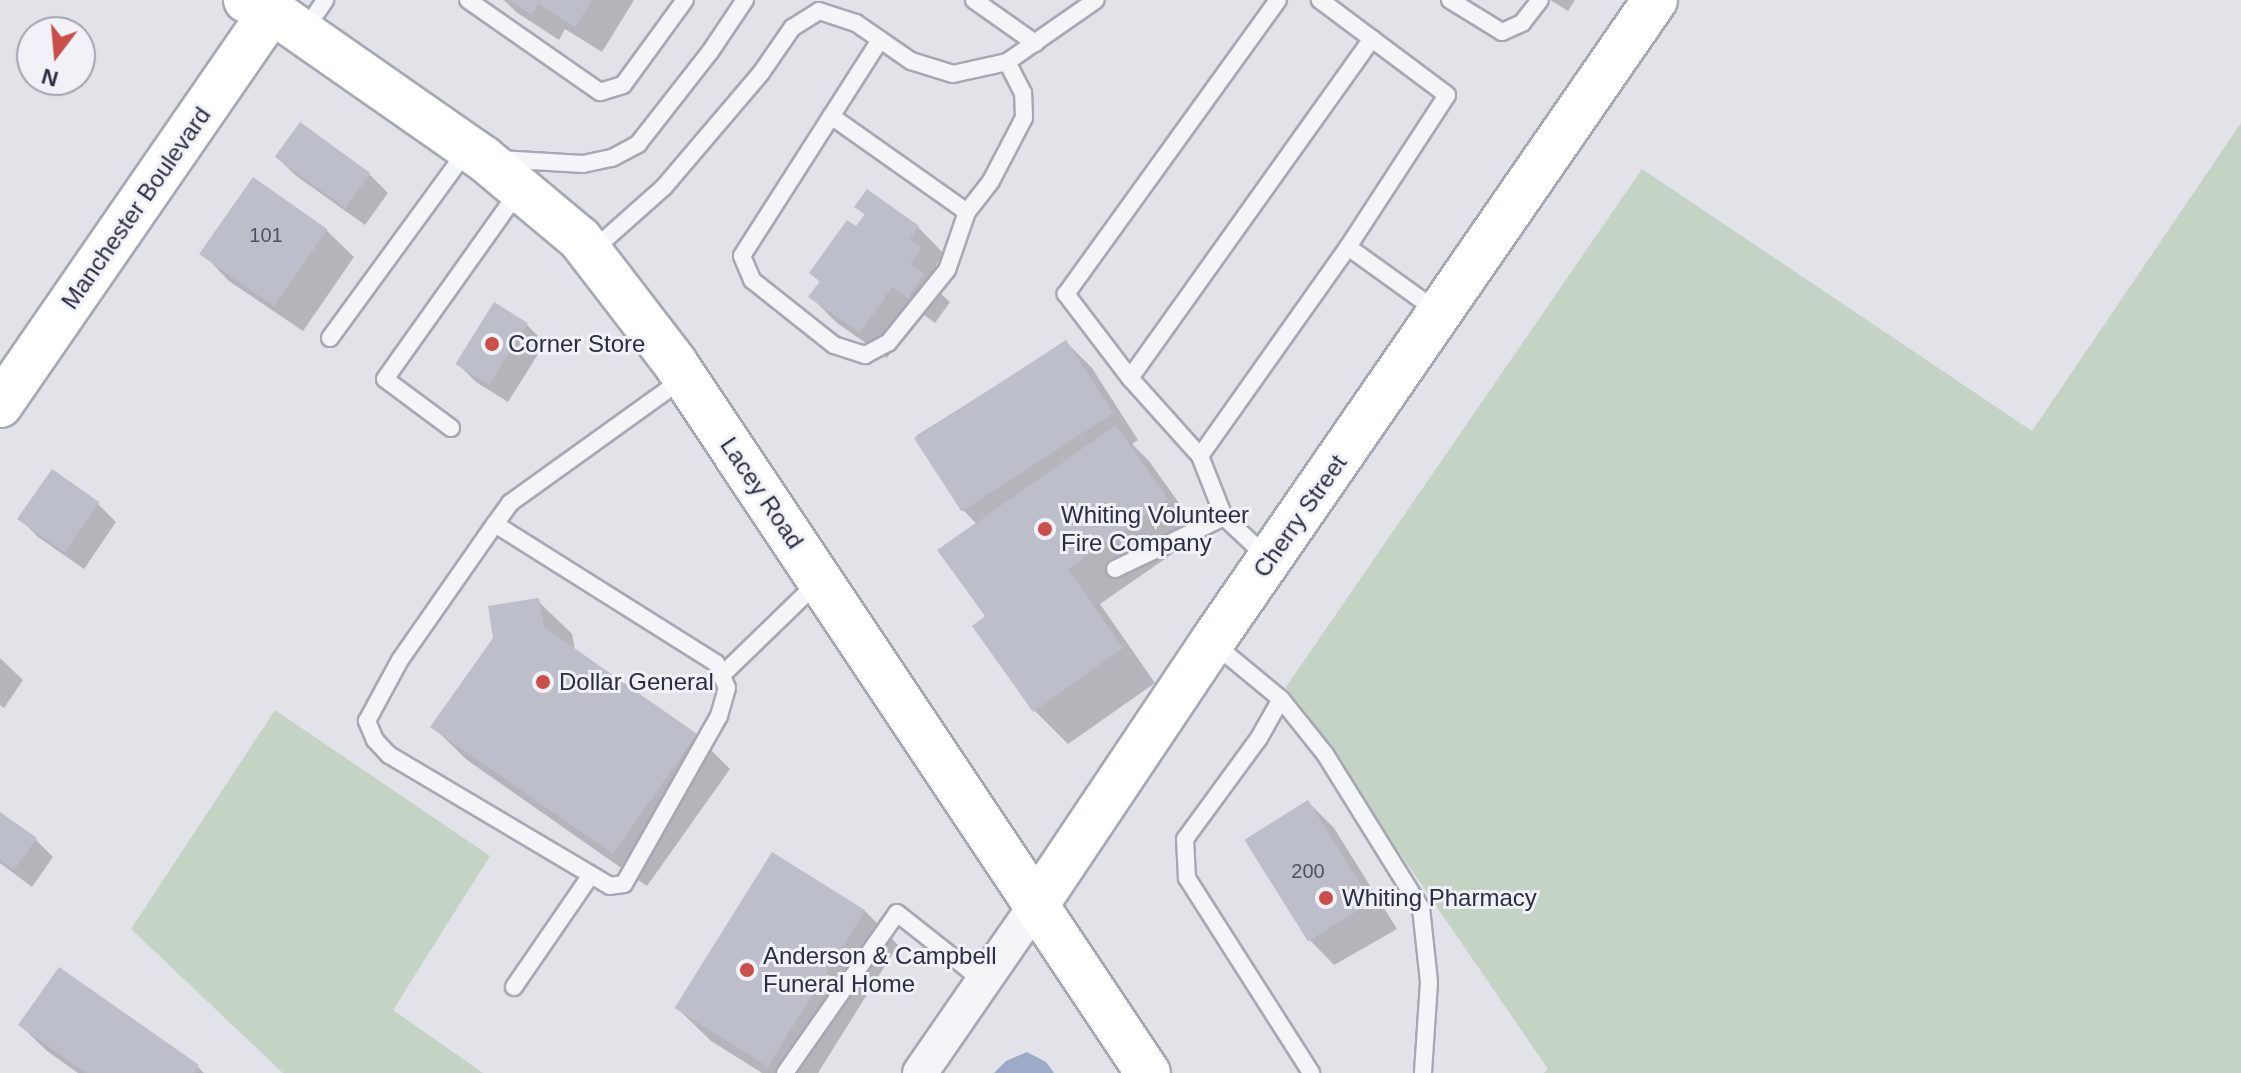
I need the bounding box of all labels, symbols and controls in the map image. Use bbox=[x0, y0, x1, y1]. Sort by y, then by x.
north arrow bbox=[16, 16, 96, 96]
text: N bbox=[39, 63, 61, 92]
street label: Manchester Boulevard bbox=[55, 101, 217, 315]
house number: 101 bbox=[249, 223, 283, 247]
place label: Corner Store bbox=[508, 330, 645, 358]
marker: Corner Store bbox=[483, 335, 501, 353]
street label: Lacey Road bbox=[714, 432, 810, 554]
street label: Cherry Street bbox=[1247, 449, 1353, 583]
place label: Whiting Volunteer Fire Company bbox=[1061, 501, 1249, 557]
marker: Whiting Volunteer Fire Company bbox=[1036, 520, 1054, 538]
place label: Dollar General bbox=[559, 668, 714, 696]
marker: Dollar General bbox=[534, 673, 552, 691]
house number: 200 bbox=[1291, 859, 1325, 883]
place label: Whiting Pharmacy bbox=[1342, 884, 1537, 912]
marker: Whiting Pharmacy bbox=[1317, 889, 1335, 907]
place label: Anderson & Campbell Funeral Home bbox=[763, 942, 996, 998]
marker: Anderson & Campbell Funeral Home bbox=[738, 961, 756, 979]

